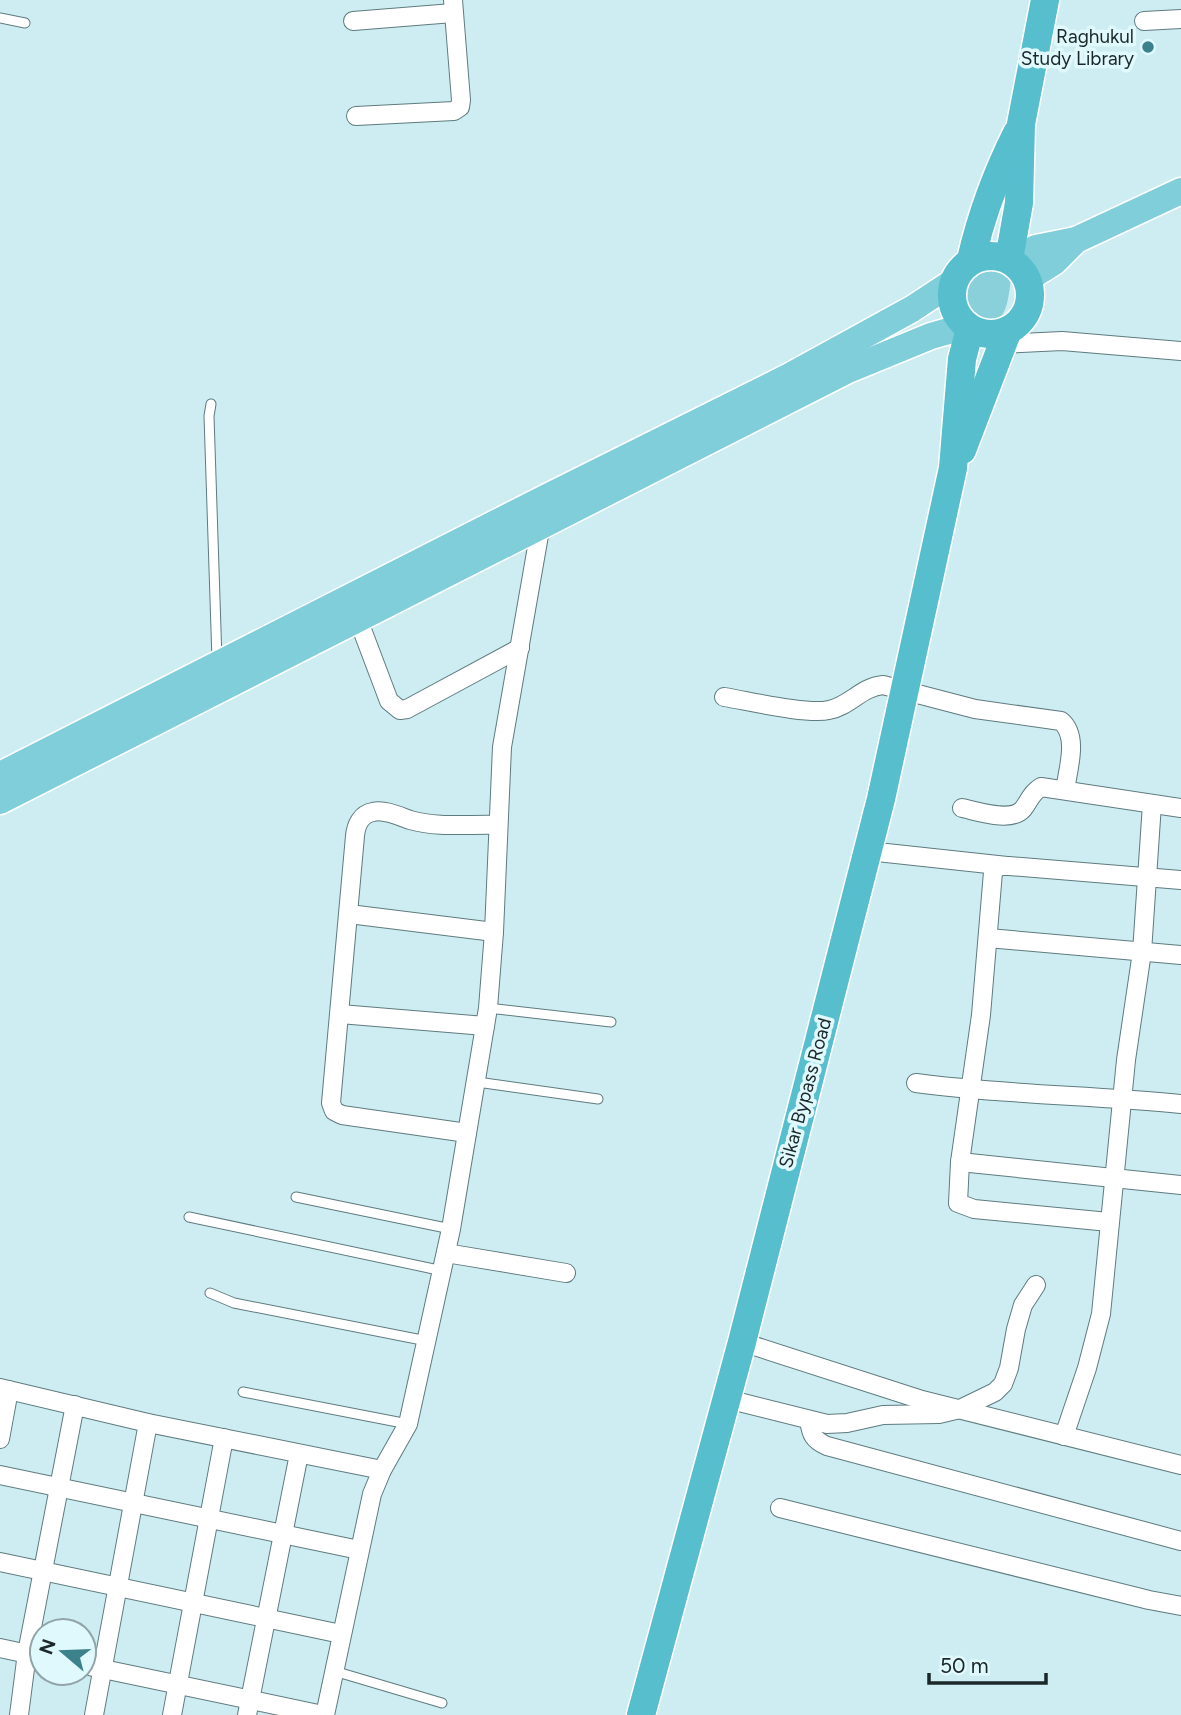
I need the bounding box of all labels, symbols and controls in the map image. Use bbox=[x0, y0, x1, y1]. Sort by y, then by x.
place label: Raghukul Study Library bbox=[1021, 25, 1134, 70]
marker: Raghukul Study Library bbox=[1140, 39, 1156, 55]
street label: Sikar Bypass Road bbox=[774, 1015, 836, 1171]
north arrow bbox=[28, 1617, 98, 1687]
text: N bbox=[34, 1636, 61, 1657]
scale bar bbox=[929, 1642, 1046, 1686]
text: 50 m bbox=[940, 1653, 989, 1678]

